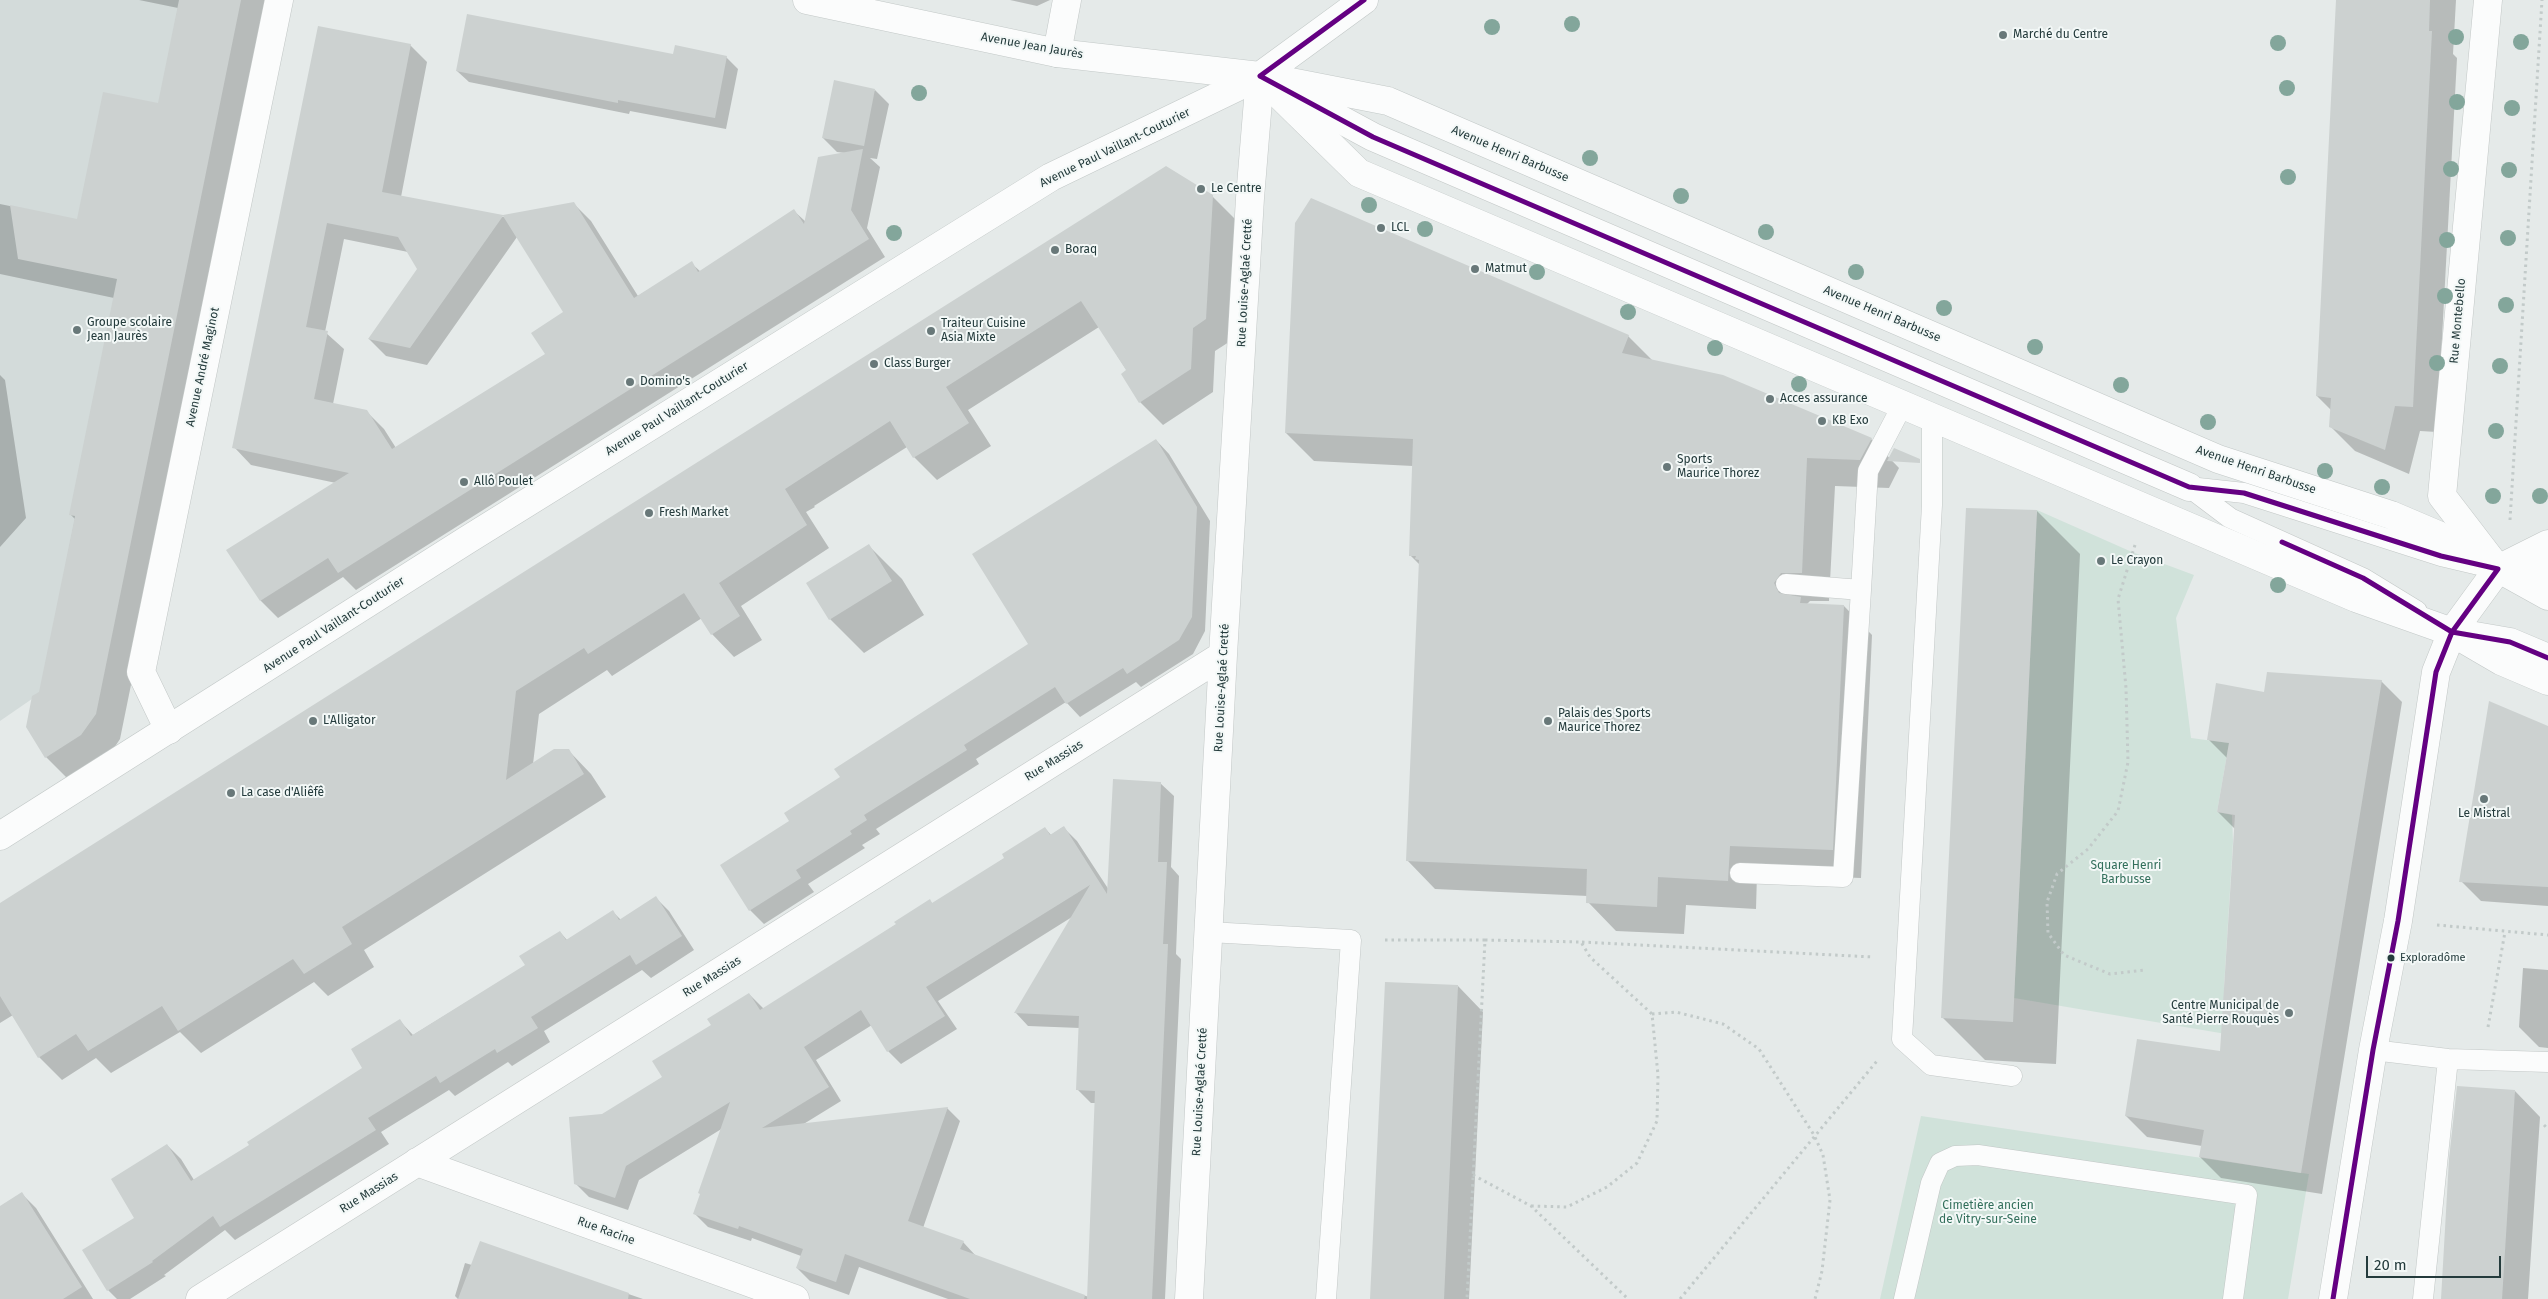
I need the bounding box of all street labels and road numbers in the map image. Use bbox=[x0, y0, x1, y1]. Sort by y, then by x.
street label: Avenue Jean Jaurès bbox=[980, 30, 1084, 62]
street label: Avenue Paul Vaillant-Couturier bbox=[1037, 105, 1193, 191]
street label: Avenue Henri Barbusse bbox=[1449, 123, 1571, 185]
street label: Rue Louise-Aglaé Cretté bbox=[1234, 218, 1256, 348]
street label: Rue Montebello bbox=[2447, 278, 2469, 364]
street label: Avenue Henri Barbusse bbox=[1821, 283, 1943, 345]
street label: Avenue André Maginot bbox=[183, 306, 223, 428]
street label: Avenue Paul Vaillant-Couturier bbox=[603, 359, 751, 459]
street label: Avenue Henri Barbusse bbox=[2194, 443, 2318, 497]
street label: Avenue Paul Vaillant-Couturier bbox=[261, 574, 407, 676]
street label: Rue Louise-Aglaé Cretté bbox=[1211, 623, 1233, 753]
street label: Rue Massias bbox=[1022, 737, 1086, 785]
street label: Rue Massias bbox=[680, 953, 744, 1001]
street label: Rue Louise-Aglaé Cretté bbox=[1189, 1027, 1211, 1157]
street label: Rue Massias bbox=[337, 1169, 401, 1217]
street label: Rue Racine bbox=[575, 1214, 637, 1248]

